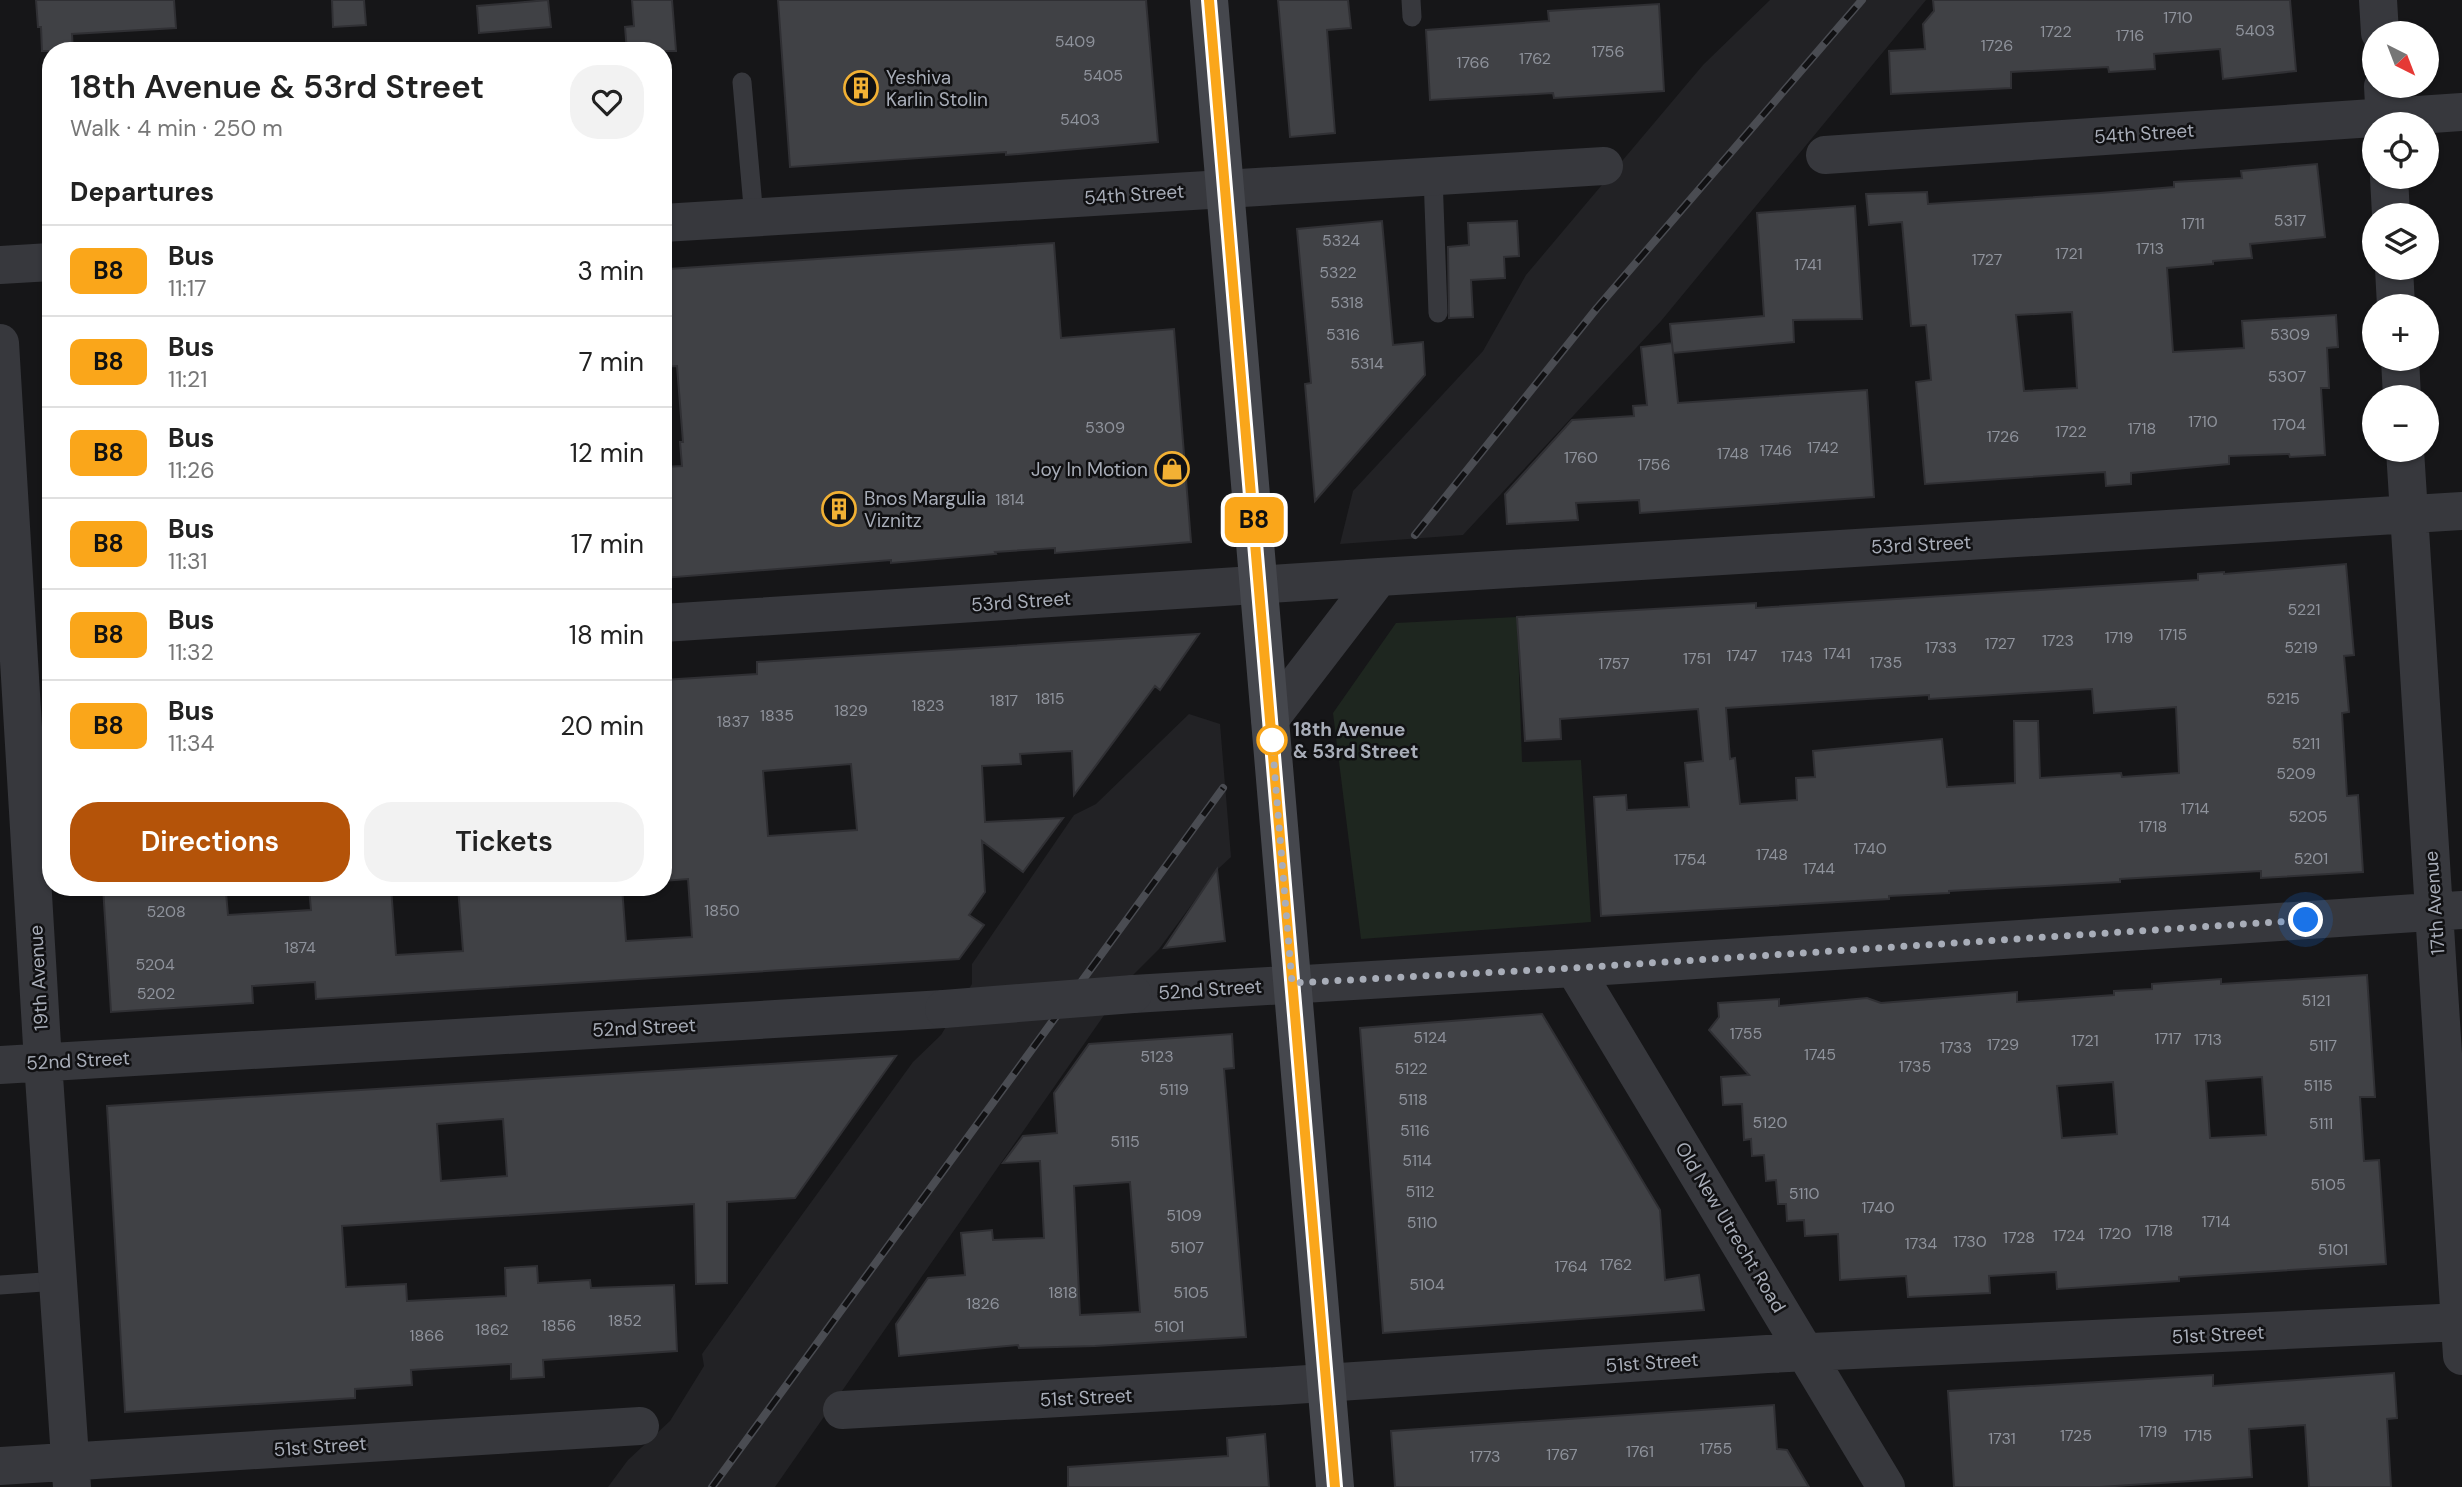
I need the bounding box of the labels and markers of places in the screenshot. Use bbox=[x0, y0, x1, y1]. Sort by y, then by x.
place label: Yeshiva Karlin Stolin bbox=[886, 65, 988, 112]
building icon: Yeshiva Karlin Stolin bbox=[842, 69, 880, 107]
shop icon: Joy In Motion bbox=[1153, 450, 1191, 488]
place label: Joy In Motion bbox=[1031, 457, 1148, 482]
place label: Bnos Margulia Viznitz bbox=[864, 486, 986, 533]
building icon: Bnos Margulia Viznitz bbox=[820, 490, 858, 528]
place label: 18th Avenue & 53rd Street bbox=[1293, 717, 1418, 764]
marker: 18th Avenue & 53rd Street bbox=[1257, 725, 1287, 755]

